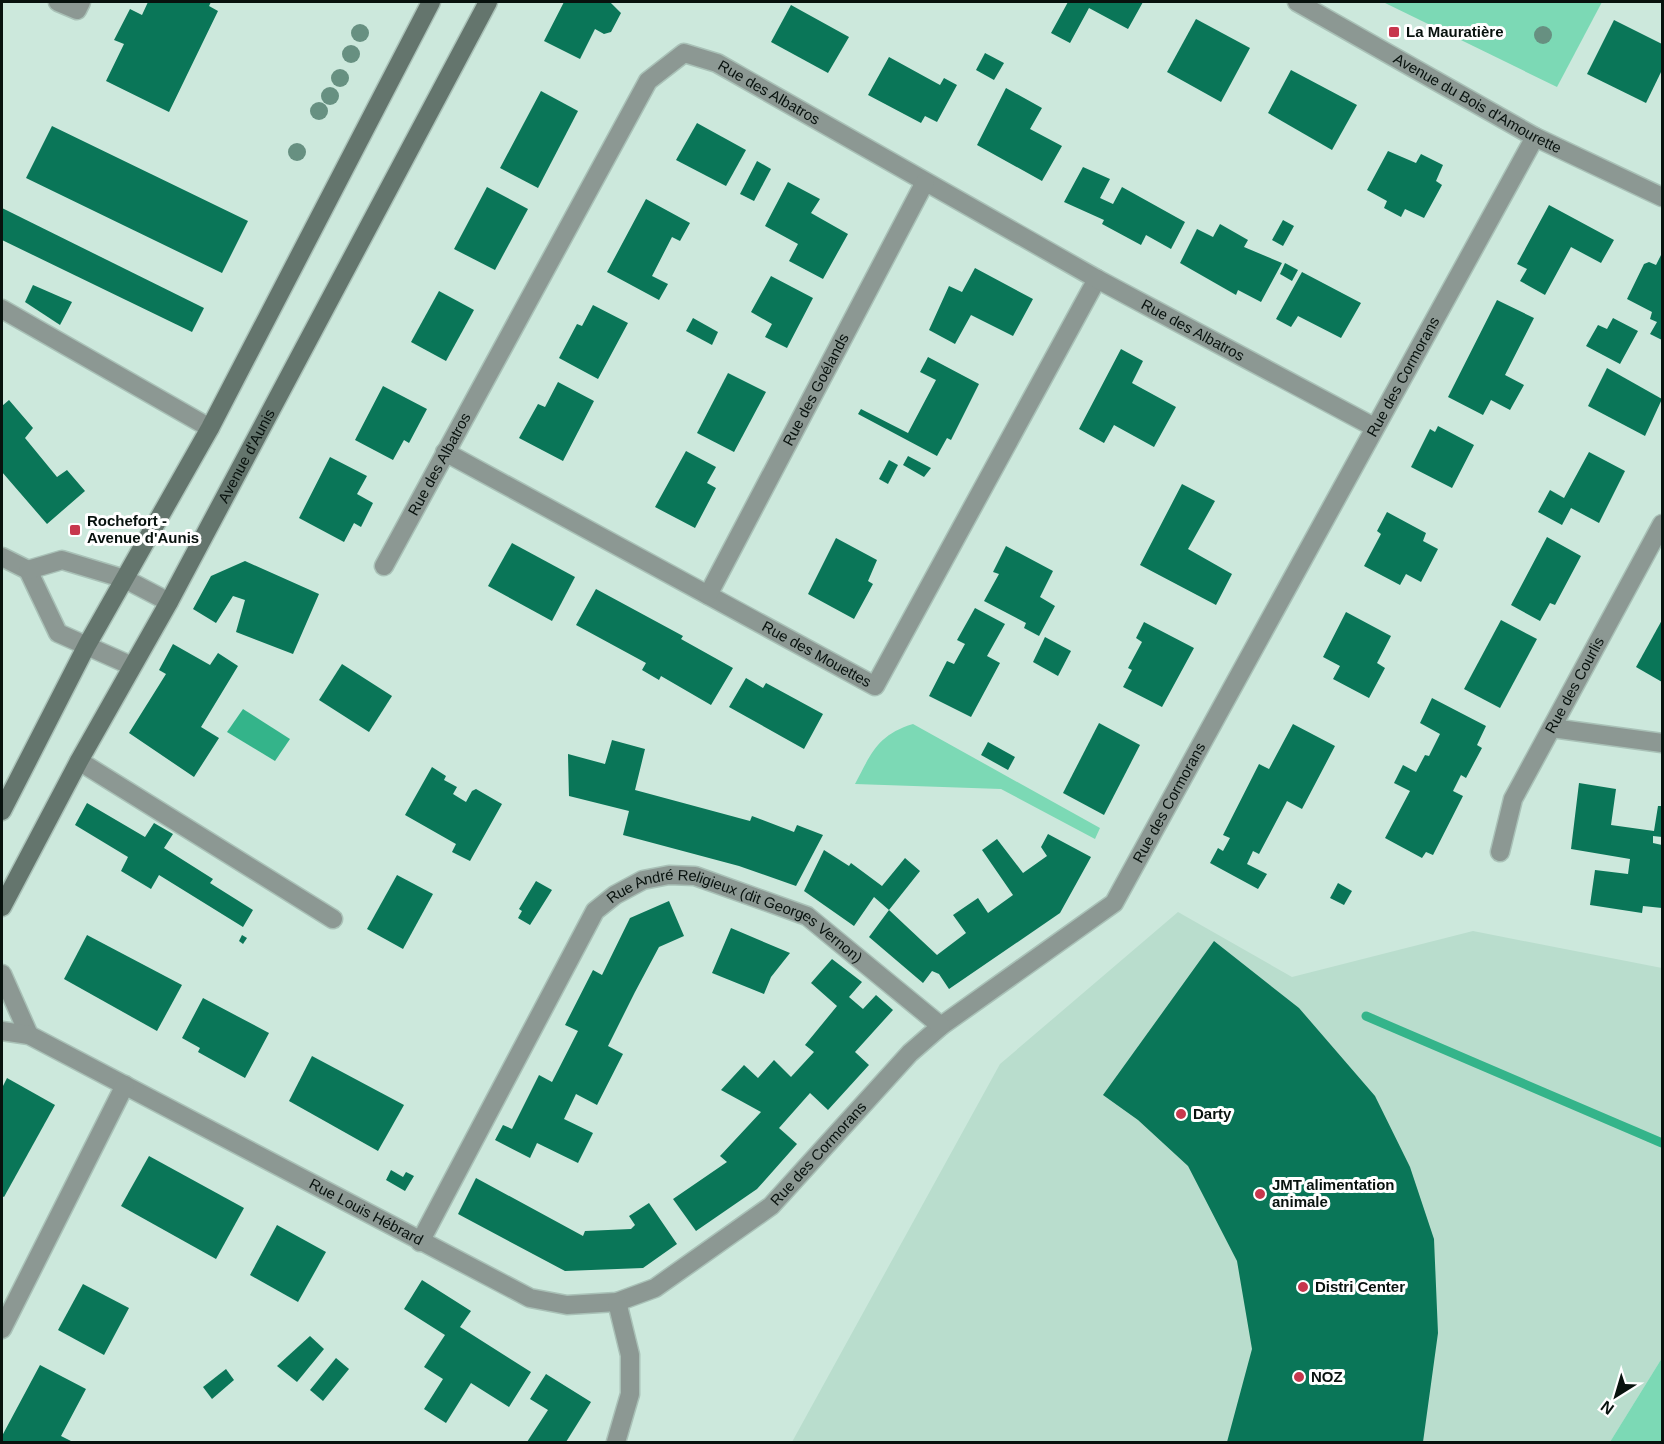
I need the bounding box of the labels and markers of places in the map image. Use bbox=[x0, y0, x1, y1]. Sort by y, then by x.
place label: La Mauratière bbox=[1406, 23, 1504, 40]
marker: La Mauratière bbox=[1387, 25, 1401, 39]
place label: Rochefort - Avenue d'Aunis bbox=[87, 512, 199, 546]
marker: Rochefort - Avenue d'Aunis bbox=[68, 523, 82, 537]
place label: Darty bbox=[1193, 1105, 1232, 1122]
marker: Darty bbox=[1174, 1107, 1188, 1121]
place label: JMT alimentation animale bbox=[1272, 1176, 1395, 1210]
marker: JMT alimentation animale bbox=[1253, 1187, 1267, 1201]
place label: Distri Center bbox=[1315, 1278, 1405, 1295]
marker: Distri Center bbox=[1296, 1280, 1310, 1294]
place label: NOZ bbox=[1311, 1368, 1343, 1385]
marker: NOZ bbox=[1292, 1370, 1306, 1384]

